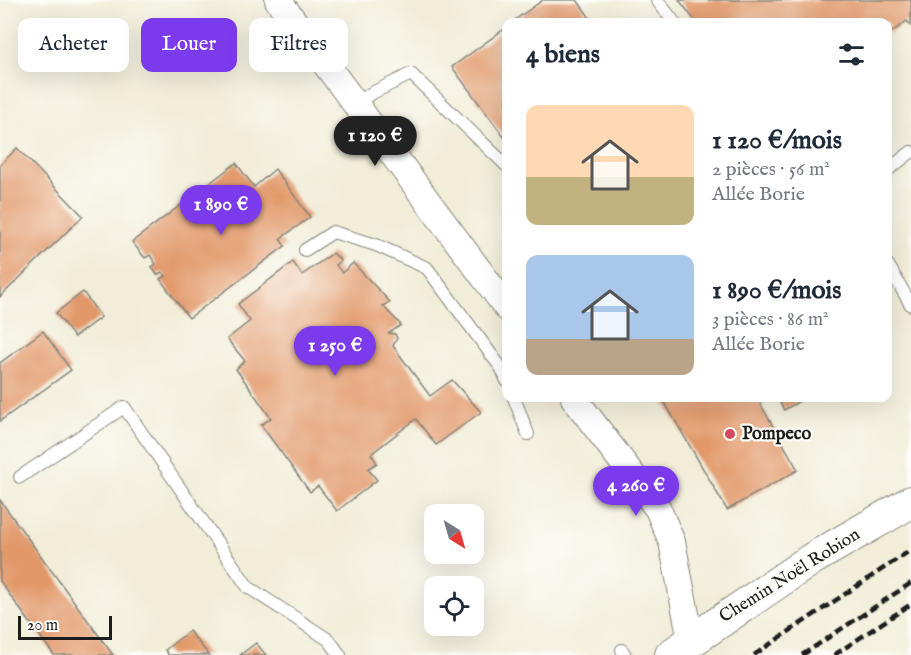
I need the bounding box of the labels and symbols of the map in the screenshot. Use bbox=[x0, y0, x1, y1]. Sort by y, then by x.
pin: 1 120 € bbox=[320, 116, 430, 167]
pin: 1 890 € bbox=[166, 185, 276, 236]
pin: 1 250 € bbox=[280, 326, 390, 377]
place label: Pompeco bbox=[742, 423, 811, 446]
marker: Pompeco bbox=[723, 427, 737, 441]
pin: 4 260 € bbox=[581, 466, 691, 517]
north arrow bbox=[424, 504, 484, 564]
street label: Chemin Noël Robion bbox=[715, 523, 865, 629]
scale bar bbox=[18, 613, 112, 640]

